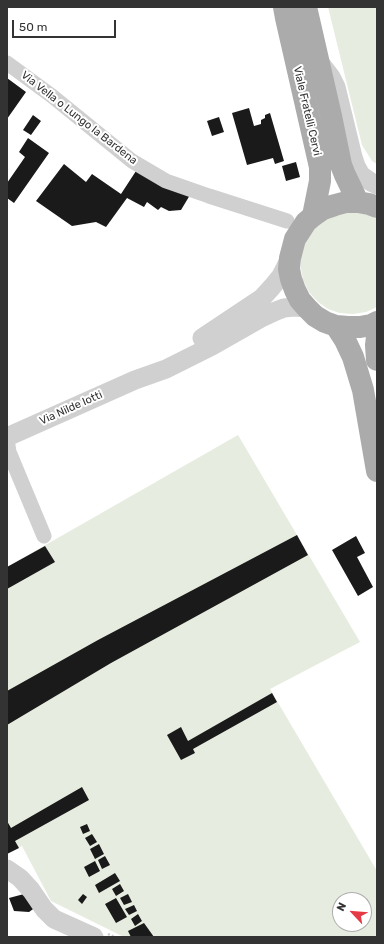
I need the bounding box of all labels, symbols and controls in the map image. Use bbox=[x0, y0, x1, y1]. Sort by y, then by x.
scale bar bbox=[14, 12, 118, 38]
text: 50 m bbox=[19, 20, 47, 34]
street label: Viale Fratelli Cervi bbox=[290, 65, 324, 157]
street label: Via Vella o Lungo la Bardena bbox=[18, 69, 140, 167]
street label: Via Nilde Iotti bbox=[37, 388, 105, 428]
north arrow bbox=[332, 892, 372, 932]
text: N bbox=[334, 901, 349, 913]

